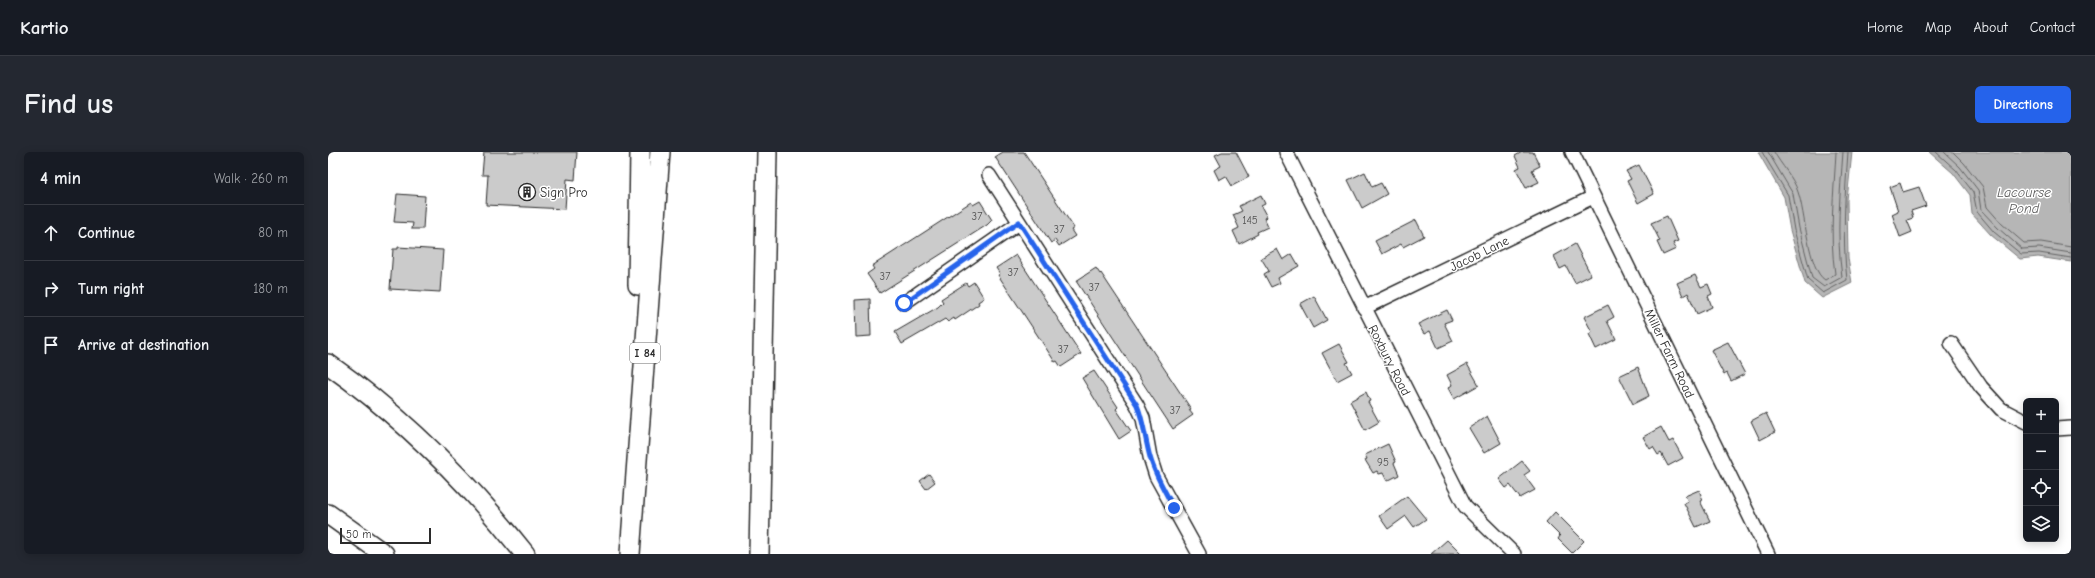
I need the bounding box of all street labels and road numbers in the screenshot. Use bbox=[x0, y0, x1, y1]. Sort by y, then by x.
street label: Jacob Lane bbox=[1447, 233, 1512, 274]
street label: Miller Farm Road bbox=[1641, 306, 1698, 400]
street label: Roxbury Road bbox=[1365, 322, 1414, 398]
road number: I 84 bbox=[630, 343, 660, 363]

